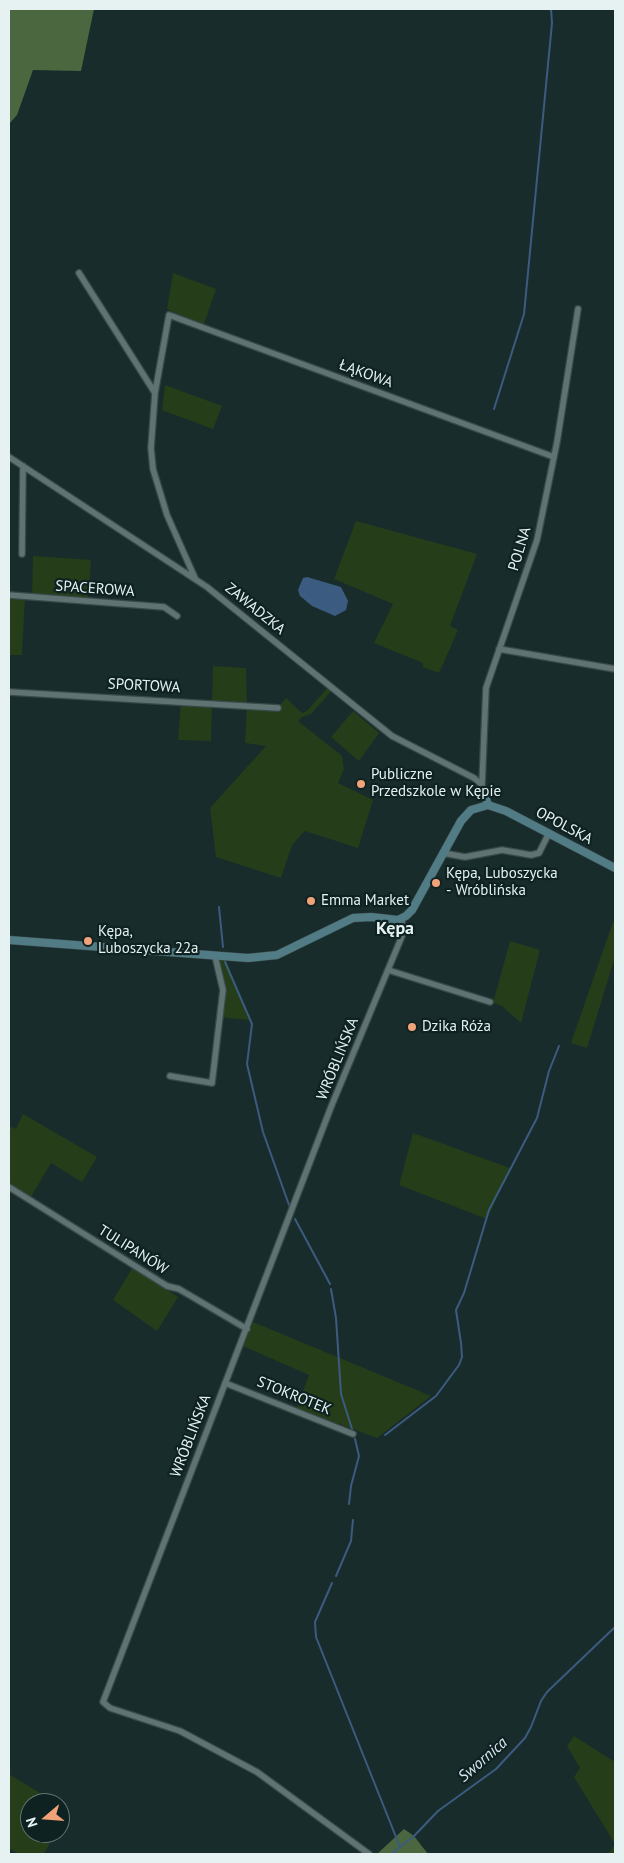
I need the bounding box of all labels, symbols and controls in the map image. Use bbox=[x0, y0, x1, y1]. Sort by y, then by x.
street label: ŁĄKOWA bbox=[337, 356, 395, 392]
street label: POLNA bbox=[505, 525, 535, 573]
street label: SPACEROWA bbox=[55, 577, 135, 601]
street label: ZAWADZKA bbox=[221, 579, 289, 639]
street label: SPORTOWA bbox=[107, 675, 181, 697]
place label: Publiczne Przedszkole w Kępie bbox=[371, 766, 501, 801]
marker: Publiczne Przedszkole w Kępie bbox=[355, 778, 367, 790]
street label: OPOLSKA bbox=[532, 804, 596, 848]
place label: Kępa, Luboszycka - Wróblińska bbox=[446, 865, 558, 900]
marker: Kępa, Luboszycka - Wróblińska bbox=[430, 877, 442, 889]
place label: Emma Market bbox=[321, 892, 409, 910]
marker: Emma Market bbox=[305, 895, 317, 907]
district label: Kępa bbox=[376, 918, 414, 940]
place label: Kępa, Luboszycka 22a bbox=[98, 923, 199, 958]
marker: Kępa, Luboszycka 22a bbox=[82, 935, 94, 947]
street label: WRÓBLIŃSKA bbox=[313, 1015, 363, 1103]
place label: Dzika Róża bbox=[422, 1018, 491, 1036]
marker: Dzika Róża bbox=[406, 1021, 418, 1033]
street label: TULIPANÓW bbox=[95, 1221, 171, 1279]
street label: STOKROTEK bbox=[254, 1373, 334, 1419]
street label: WRÓBLIŃSKA bbox=[167, 1392, 215, 1480]
water label: Swornica bbox=[455, 1733, 511, 1787]
north arrow bbox=[20, 1793, 70, 1843]
text: N bbox=[22, 1815, 42, 1829]

